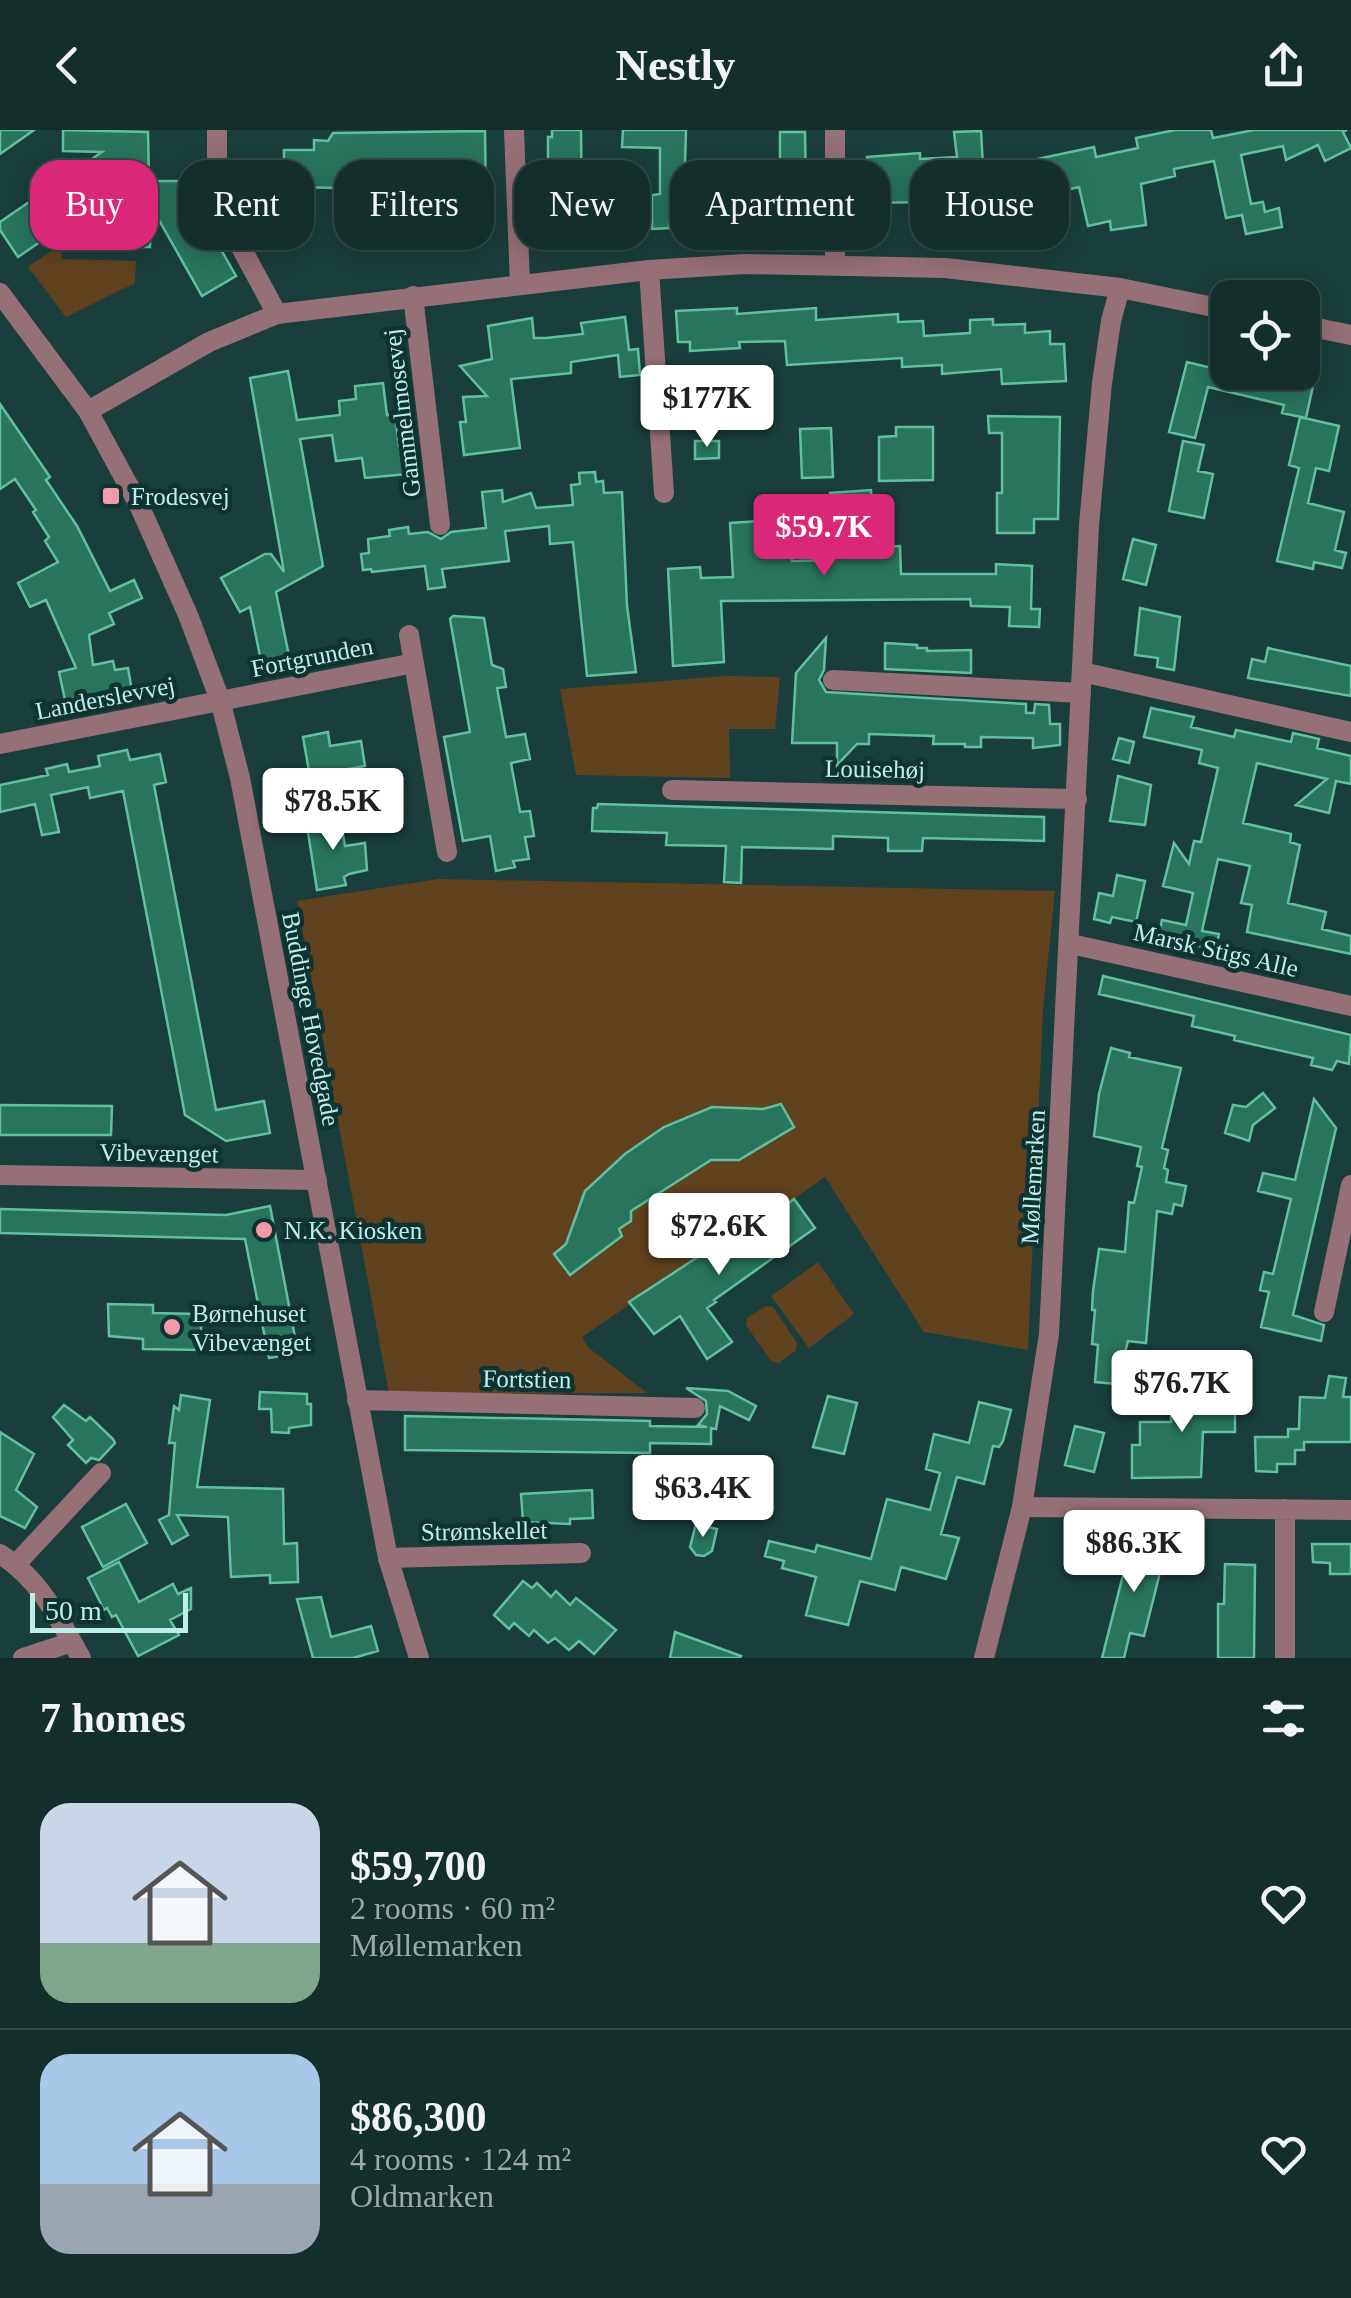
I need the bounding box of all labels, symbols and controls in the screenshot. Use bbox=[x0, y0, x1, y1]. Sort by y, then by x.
icon: back bbox=[40, 38, 95, 93]
icon: share bbox=[1256, 38, 1311, 93]
text: Nestly bbox=[616, 40, 735, 90]
chip: Buy bbox=[30, 160, 158, 250]
chip: Rent bbox=[178, 160, 314, 250]
chip: Filters bbox=[334, 160, 494, 250]
chip: New bbox=[514, 160, 650, 250]
chip: Apartment bbox=[670, 160, 890, 250]
chip: House bbox=[910, 160, 1069, 250]
map controls bbox=[1210, 280, 1320, 390]
button: locate bbox=[1210, 280, 1320, 390]
street label: Gammelmosevej bbox=[378, 327, 426, 499]
pin: $177K bbox=[637, 365, 777, 450]
text: $177K bbox=[663, 379, 751, 415]
place label: Frodesvej bbox=[131, 483, 230, 510]
marker: Frodesvej bbox=[100, 485, 122, 507]
pin: $59.7K bbox=[743, 494, 905, 579]
text: $59.7K bbox=[776, 508, 872, 544]
street label: Fortgrunden bbox=[249, 632, 376, 682]
street label: Landerslevvej bbox=[33, 671, 177, 725]
street label: Louisehøj bbox=[825, 755, 925, 783]
pin: $78.5K bbox=[252, 768, 414, 853]
text: $78.5K bbox=[285, 782, 381, 818]
street label: Buddinge Hovedgade bbox=[277, 910, 345, 1128]
street label: Marsk Stigs Alle bbox=[1131, 918, 1301, 982]
street label: Møllemarken bbox=[1016, 1109, 1050, 1245]
street label: Vibevænget bbox=[99, 1138, 219, 1168]
pin: $72.6K bbox=[638, 1193, 800, 1278]
text: $72.6K bbox=[671, 1207, 767, 1243]
place label: N.K. Kiosken bbox=[284, 1217, 423, 1244]
marker: N.K. Kiosken bbox=[253, 1219, 275, 1241]
place label: Børnehuset Vibevænget bbox=[192, 1300, 311, 1356]
marker: Børnehuset Vibevænget bbox=[161, 1316, 183, 1338]
pin: $76.7K bbox=[1101, 1350, 1263, 1435]
text: $76.7K bbox=[1134, 1364, 1230, 1400]
street label: Fortstien bbox=[482, 1365, 572, 1393]
pin: $63.4K bbox=[622, 1455, 784, 1540]
text: $63.4K bbox=[655, 1469, 751, 1505]
pin: $86.3K bbox=[1053, 1510, 1215, 1595]
street label: Strømskellet bbox=[421, 1516, 547, 1546]
text: $86.3K bbox=[1086, 1524, 1182, 1560]
scale bar bbox=[30, 1588, 188, 1632]
text: 50 m bbox=[45, 1595, 102, 1626]
icon: filters bbox=[1256, 1691, 1311, 1746]
text: 7 homes bbox=[40, 1695, 186, 1741]
icon: home bbox=[120, 1843, 240, 1963]
text: $59,700 bbox=[350, 1843, 487, 1889]
icon: heart bbox=[1256, 1876, 1311, 1931]
text: 2 rooms · 60 m² bbox=[350, 1890, 555, 1926]
text: Møllemarken bbox=[350, 1927, 522, 1963]
icon: home bbox=[120, 2094, 240, 2214]
text: $86,300 bbox=[350, 2094, 487, 2140]
icon: heart bbox=[1256, 2127, 1311, 2182]
text: 4 rooms · 124 m² bbox=[350, 2141, 571, 2177]
text: Oldmarken bbox=[350, 2178, 494, 2214]

